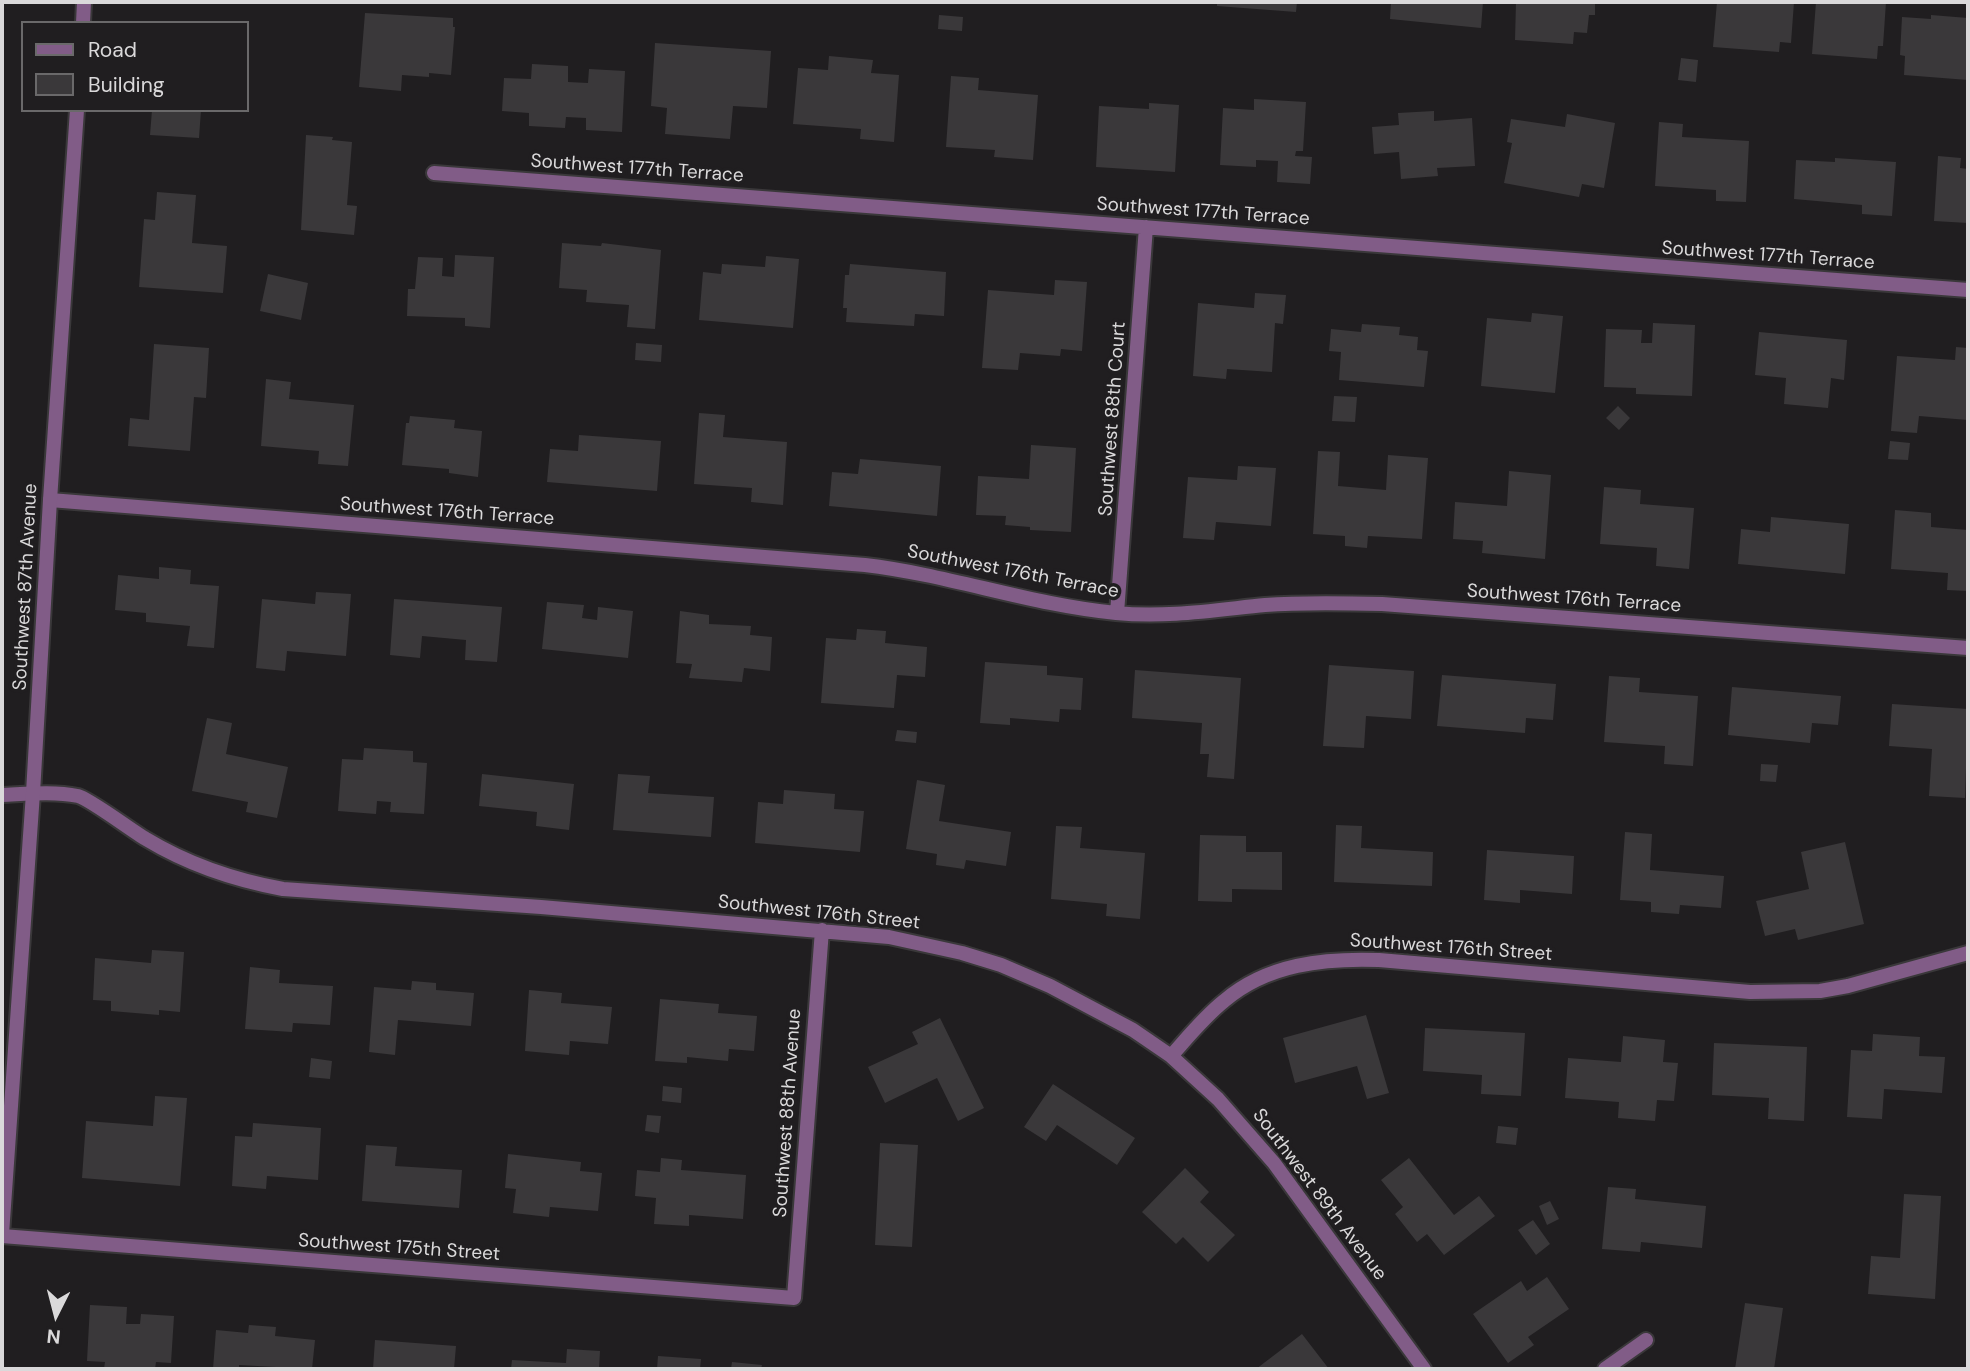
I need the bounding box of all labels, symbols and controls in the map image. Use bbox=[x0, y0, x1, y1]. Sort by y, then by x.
legend bbox=[21, 21, 248, 112]
text: Road bbox=[88, 36, 137, 64]
text: Building bbox=[88, 71, 164, 99]
street label: Southwest 177th Terrace bbox=[530, 150, 744, 188]
street label: Southwest 177th Terrace bbox=[1096, 193, 1310, 231]
street label: Southwest 177th Terrace bbox=[1661, 237, 1875, 275]
street label: Southwest 88th Court bbox=[1095, 321, 1131, 517]
street label: Southwest 87th Avenue bbox=[9, 483, 43, 691]
street label: Southwest 176th Terrace bbox=[339, 493, 555, 531]
street label: Southwest 176th Terrace bbox=[905, 540, 1121, 604]
street label: Southwest 176th Terrace bbox=[1466, 580, 1682, 618]
street label: Southwest 176th Street bbox=[717, 891, 921, 935]
street label: Southwest 176th Street bbox=[1349, 930, 1553, 966]
street label: Southwest 88th Avenue bbox=[769, 1008, 807, 1218]
street label: Southwest 89th Avenue bbox=[1247, 1105, 1391, 1285]
street label: Southwest 175th Street bbox=[297, 1230, 501, 1266]
north arrow bbox=[21, 1280, 91, 1350]
text: N bbox=[46, 1323, 62, 1350]

